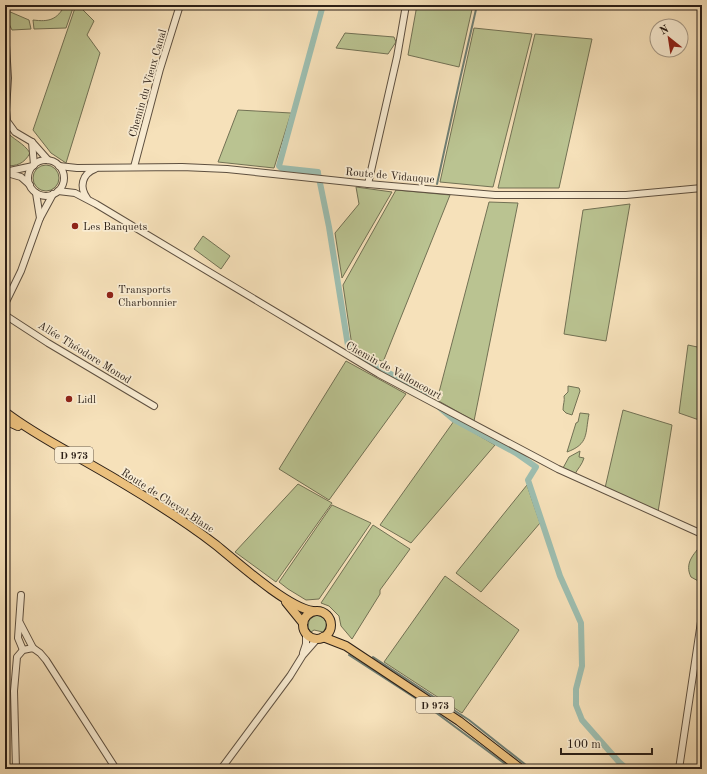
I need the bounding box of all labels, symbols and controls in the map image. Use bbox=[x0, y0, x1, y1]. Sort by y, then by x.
north arrow bbox=[649, 18, 689, 58]
text: N bbox=[658, 23, 672, 38]
street label: Chemin du Vieux Canal bbox=[128, 28, 169, 139]
street label: Route de Vidauque bbox=[345, 167, 435, 186]
marker: Les Banquets bbox=[70, 221, 80, 231]
place label: Les Banquets bbox=[83, 222, 148, 233]
place label: Transports Charbonnier bbox=[118, 285, 177, 309]
marker: Transports Charbonnier bbox=[105, 290, 115, 300]
street label: Allée Théodore Monod bbox=[36, 320, 133, 387]
street label: Chemin de Valloncourt bbox=[343, 340, 443, 402]
marker: Lidl bbox=[64, 394, 74, 404]
place label: Lidl bbox=[77, 395, 96, 406]
road number: D 973 bbox=[55, 447, 93, 463]
street label: Route de Cheval-Blanc bbox=[119, 467, 216, 535]
road number: D 973 bbox=[416, 697, 454, 713]
scale bar bbox=[561, 730, 652, 756]
text: 100 m bbox=[567, 739, 601, 751]

